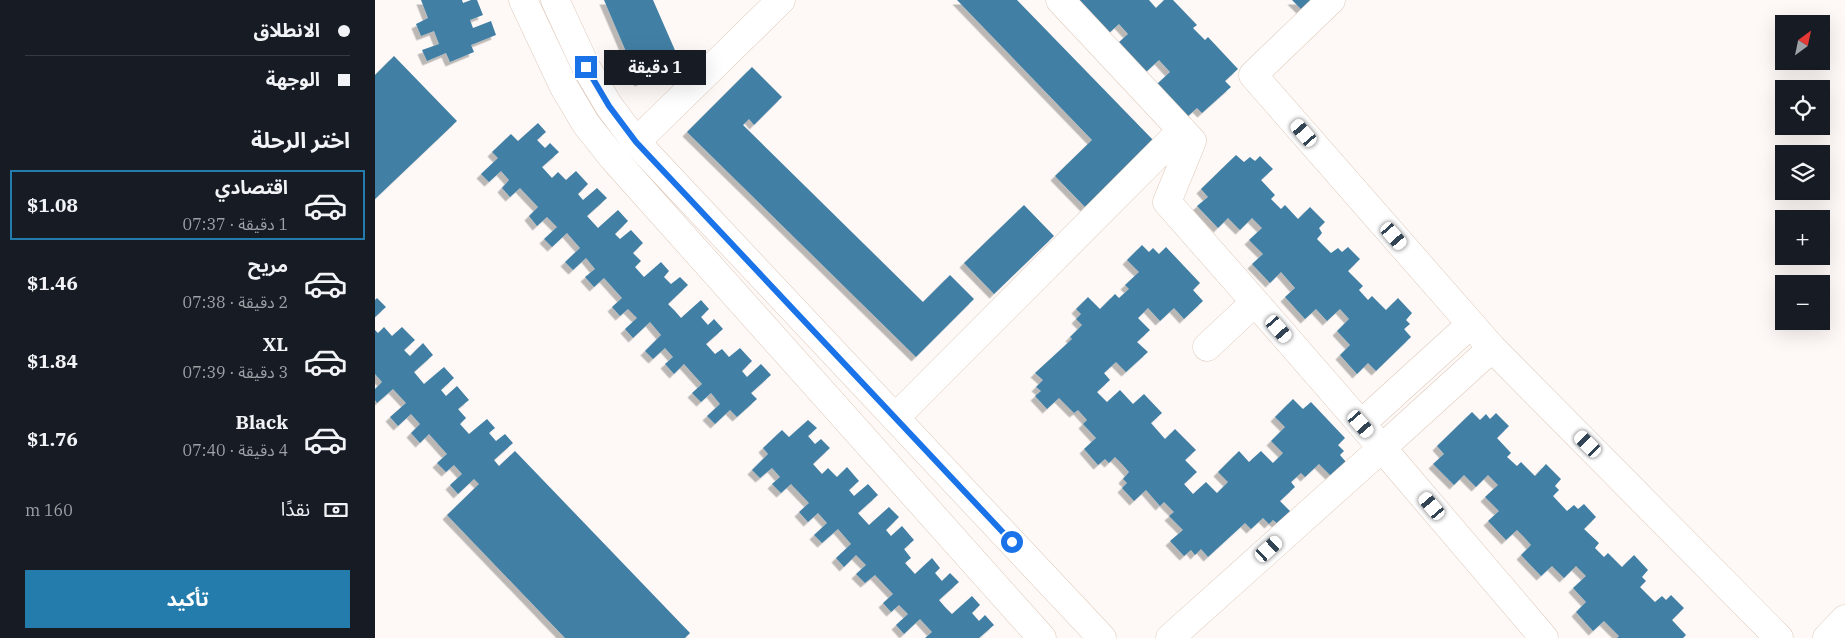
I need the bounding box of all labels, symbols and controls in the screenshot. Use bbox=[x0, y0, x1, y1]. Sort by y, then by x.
north arrow bbox=[1775, 15, 1830, 70]
map controls bbox=[1775, 15, 1830, 330]
text: الانطلاق bbox=[254, 18, 320, 42]
callout: 1 دقيقة bbox=[603, 50, 706, 84]
route end bbox=[575, 56, 597, 78]
text: 1 دقيقة bbox=[628, 57, 682, 77]
text: الوجهة bbox=[266, 67, 320, 91]
button: locate bbox=[1775, 80, 1830, 135]
car bbox=[1288, 117, 1319, 149]
text: اختر الرحلة bbox=[251, 125, 350, 154]
button: layers bbox=[1775, 145, 1830, 200]
text: اقتصادي bbox=[215, 175, 288, 199]
icon: car bbox=[303, 183, 348, 228]
text: $1.08 bbox=[27, 193, 78, 217]
button: + bbox=[1775, 210, 1830, 265]
text: 1 دقيقة · 07:37 bbox=[183, 214, 288, 234]
car bbox=[1378, 220, 1409, 252]
text: مريح bbox=[248, 253, 288, 277]
icon: car bbox=[303, 261, 348, 306]
text: $1.46 bbox=[27, 271, 78, 295]
button: − bbox=[1775, 275, 1830, 330]
text: 2 دقيقة · 07:38 bbox=[183, 292, 288, 312]
car bbox=[1263, 313, 1294, 345]
text: XL bbox=[262, 332, 288, 356]
icon: car bbox=[303, 339, 348, 384]
text: $1.84 bbox=[27, 349, 78, 373]
text: 3 دقيقة · 07:39 bbox=[183, 362, 288, 382]
car bbox=[1345, 408, 1376, 440]
text: Black bbox=[236, 410, 288, 434]
icon: car bbox=[303, 417, 348, 462]
text: $1.76 bbox=[27, 427, 78, 451]
car bbox=[1572, 428, 1603, 460]
text: 4 دقيقة · 07:40 bbox=[183, 440, 288, 460]
car bbox=[1416, 490, 1447, 522]
icon: cash bbox=[322, 496, 350, 524]
text: نقدًا bbox=[281, 497, 310, 521]
text: 160 m bbox=[25, 500, 73, 520]
route start bbox=[1001, 531, 1023, 553]
car bbox=[1252, 533, 1285, 565]
button: تأكيد bbox=[25, 570, 350, 628]

